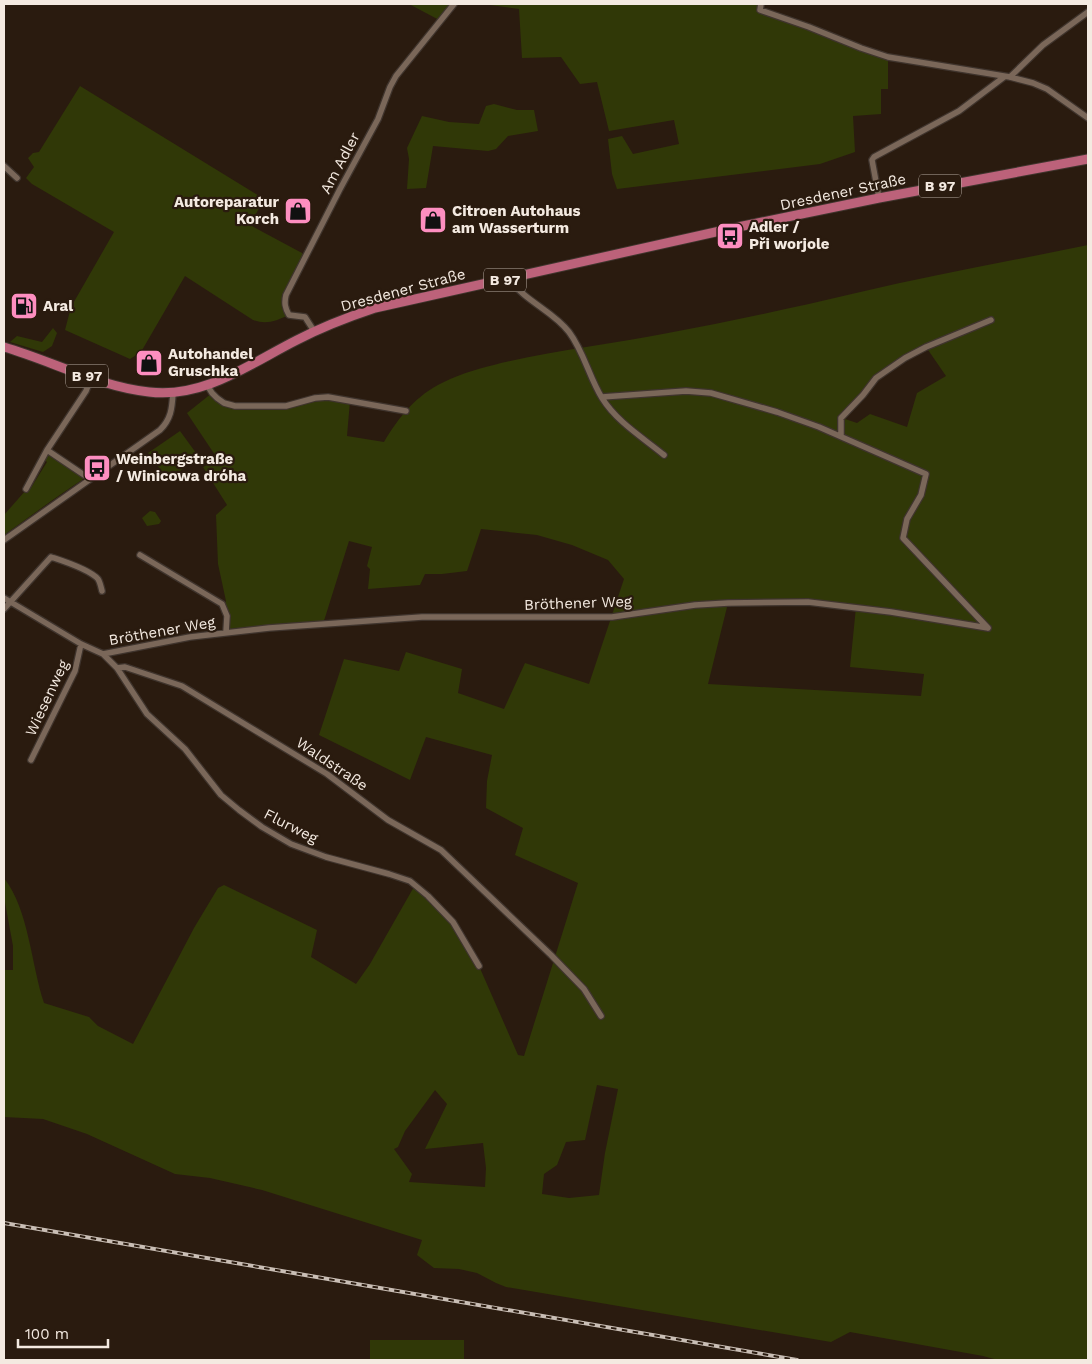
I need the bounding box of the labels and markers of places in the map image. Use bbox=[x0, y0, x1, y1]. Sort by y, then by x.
place label: Autoreparatur Korch bbox=[174, 193, 280, 228]
shop icon: Autoreparatur Korch bbox=[283, 196, 313, 226]
place label: Citroen Autohaus am Wasserturm bbox=[452, 202, 581, 237]
shop icon: Citroen Autohaus am Wasserturm bbox=[418, 205, 448, 235]
place label: Adler / Při worjole bbox=[749, 218, 830, 253]
bus stop icon: Adler / Při worjole bbox=[715, 221, 745, 251]
fuel station icon: Aral bbox=[9, 291, 39, 321]
place label: Aral bbox=[43, 297, 73, 315]
place label: Autohandel Gruschka bbox=[168, 345, 253, 380]
shop icon: Autohandel Gruschka bbox=[134, 348, 164, 378]
place label: Weinbergstraße / Winicowa dróha bbox=[116, 450, 247, 485]
bus stop icon: Weinbergstraße / Winicowa dróha bbox=[82, 453, 112, 483]

